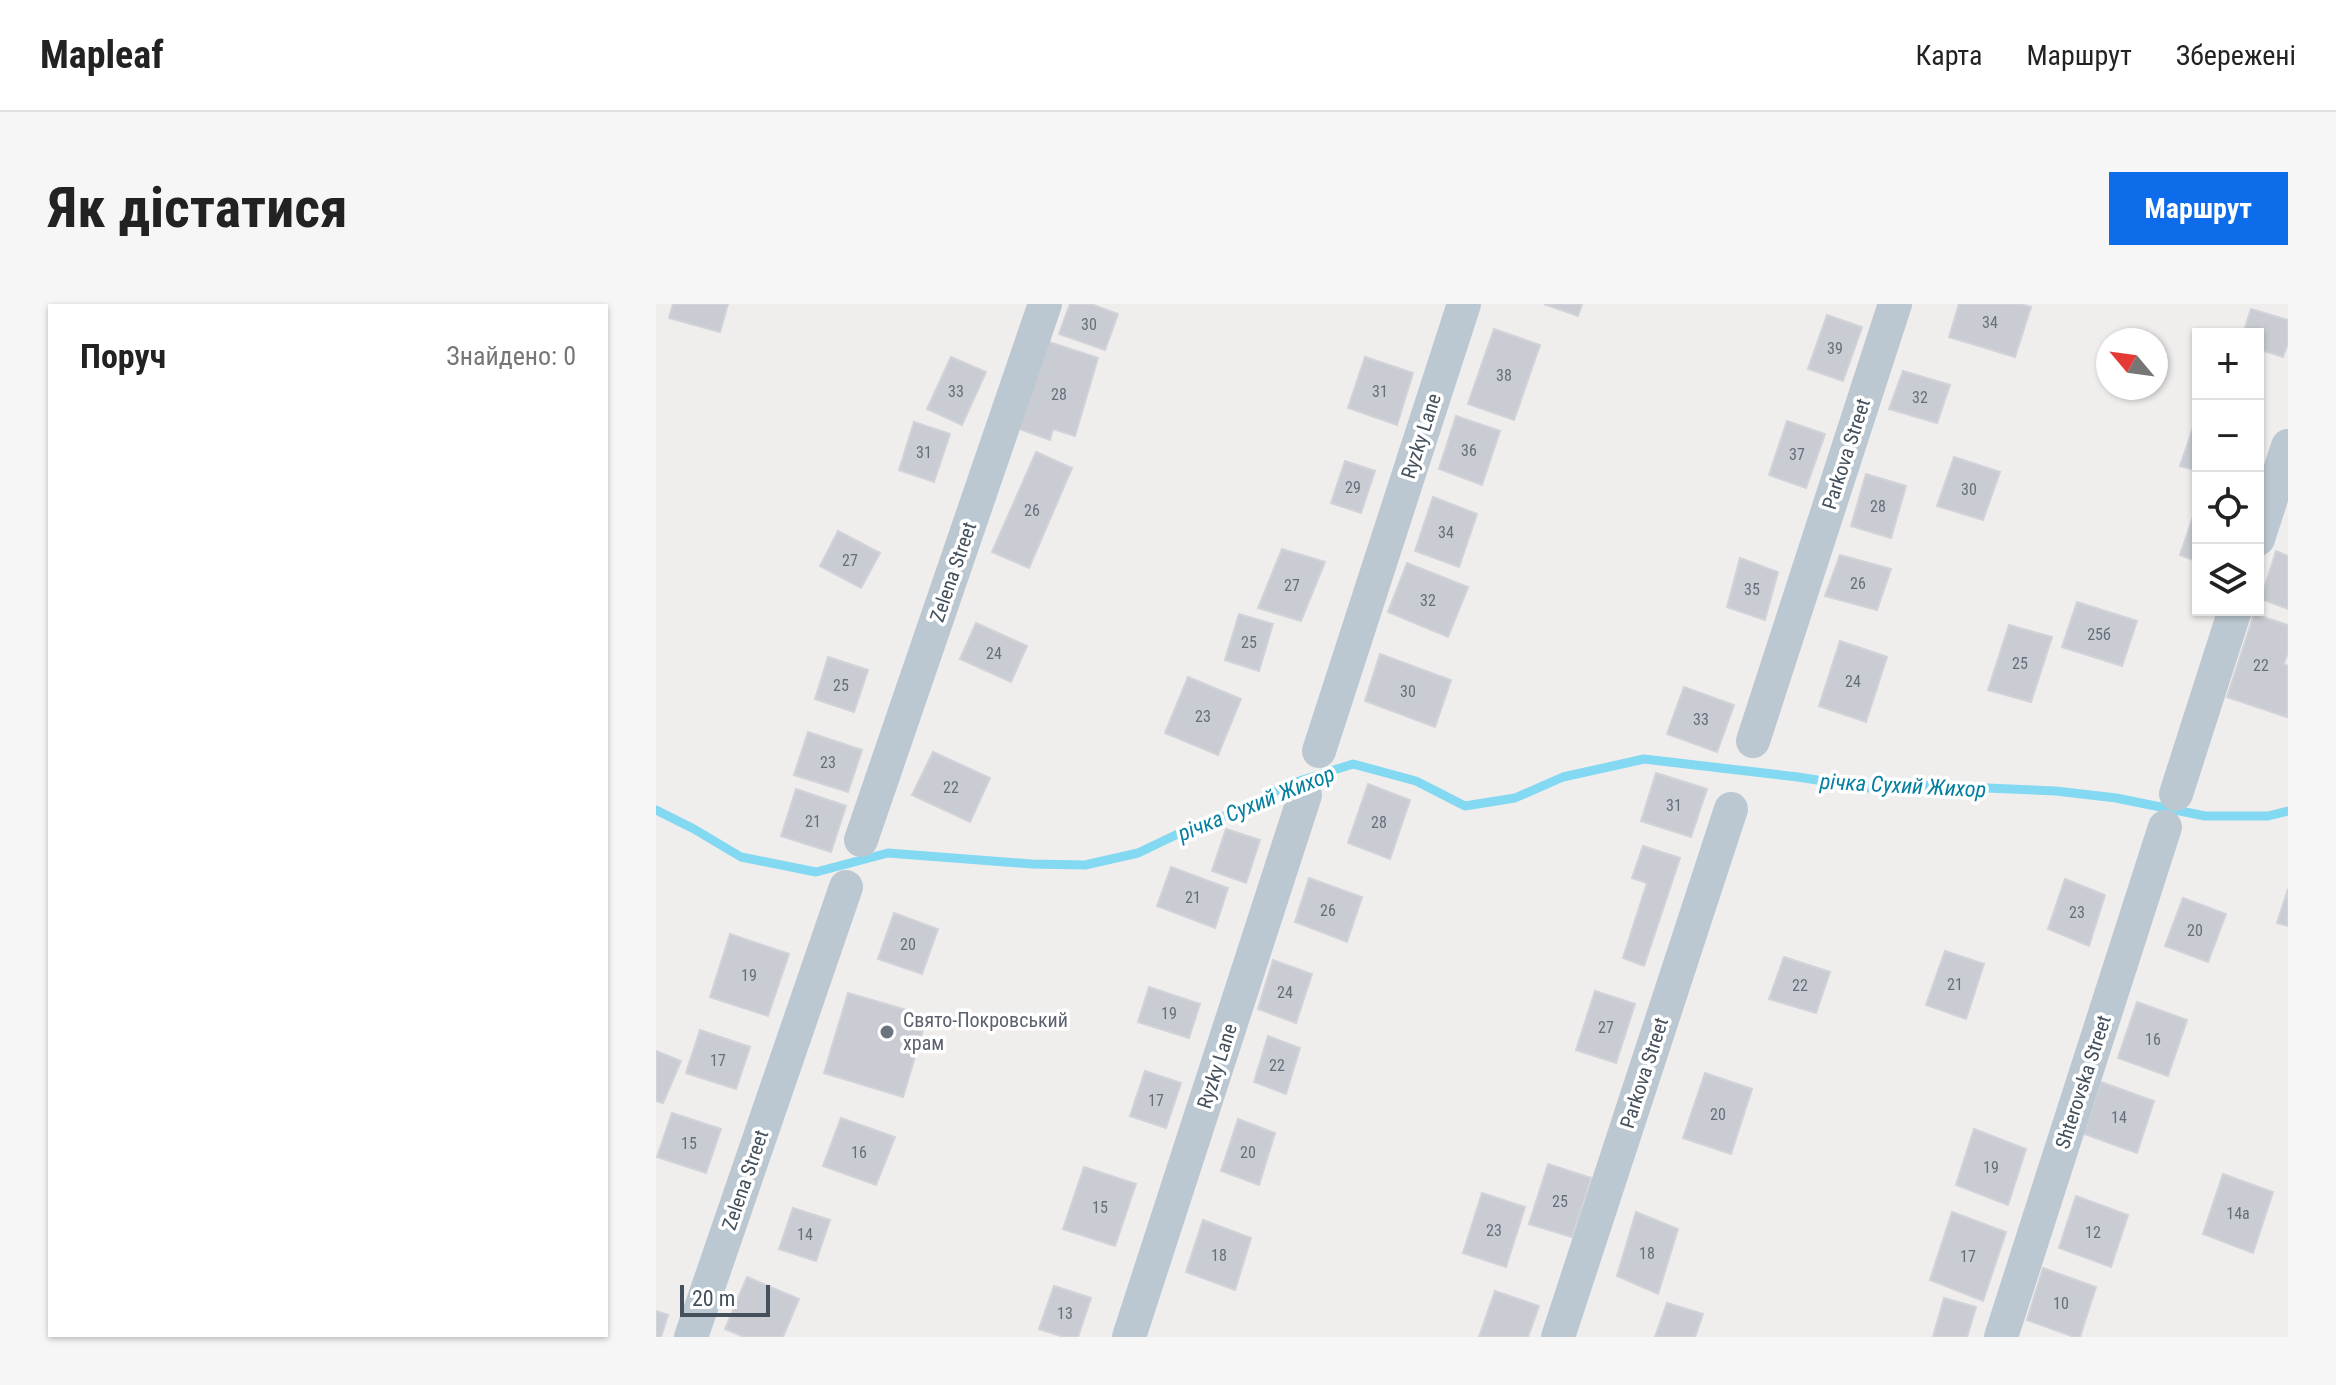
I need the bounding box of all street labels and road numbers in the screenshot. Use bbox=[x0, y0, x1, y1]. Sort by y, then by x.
street label: Ryzky Lane bbox=[1396, 391, 1446, 481]
street label: Parkova Street bbox=[1817, 396, 1875, 512]
street label: Zelena Street bbox=[925, 519, 981, 625]
street label: Shterovska Street bbox=[2050, 1012, 2116, 1152]
street label: Parkova Street bbox=[1615, 1015, 1673, 1131]
street label: Ryzky Lane bbox=[1192, 1021, 1242, 1111]
street label: Zelena Street bbox=[717, 1127, 773, 1233]

